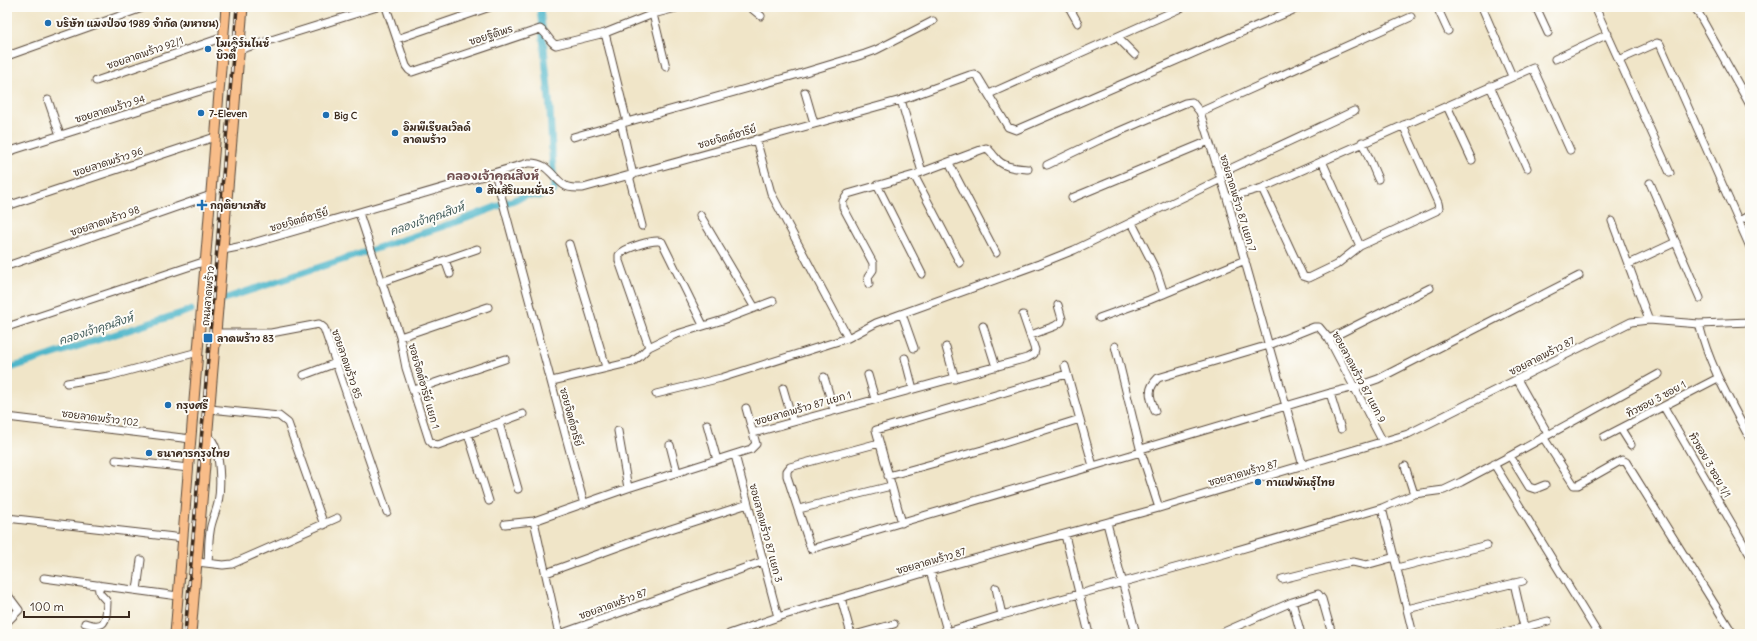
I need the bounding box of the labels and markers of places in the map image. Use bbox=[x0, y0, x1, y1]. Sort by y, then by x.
place label: บริษัท แมงป่อง 1989 จำกัด (มหาชน) bbox=[56, 17, 218, 30]
marker: บริษัท แมงป่อง 1989 จำกัด (มหาชน) bbox=[43, 18, 53, 28]
place label: โมเดิร์นไนซ์ บิวตี้ bbox=[215, 36, 270, 62]
marker: โมเดิร์นไนซ์ บิวตี้ bbox=[203, 44, 213, 54]
place label: 7-Eleven bbox=[209, 107, 248, 120]
marker: 7-Eleven bbox=[196, 108, 206, 118]
place label: Big C bbox=[334, 109, 358, 122]
marker: Big C bbox=[321, 110, 331, 120]
place label: อิมพีเรียลเวิลด์ ลาดพร้าว bbox=[403, 120, 471, 146]
marker: อิมพีเรียลเวิลด์ ลาดพร้าว bbox=[390, 128, 400, 138]
place label: สินสิริแมนชั่น3 bbox=[487, 181, 555, 197]
marker: สินสิริแมนชั่น3 bbox=[474, 185, 484, 195]
place label: กฤติยาเภสัช bbox=[210, 199, 267, 212]
marker: กฤติยาเภสัช bbox=[197, 200, 207, 210]
marker: ลาดพร้าว 83 bbox=[202, 332, 214, 344]
place label: ลาดพร้าว 83 bbox=[217, 332, 274, 345]
place label: กรุงศรี bbox=[176, 398, 208, 414]
marker: กรุงศรี bbox=[163, 400, 173, 410]
place label: ธนาคารกรุงไทย bbox=[157, 447, 230, 462]
marker: ธนาคารกรุงไทย bbox=[144, 448, 154, 458]
place label: กาแฟพันธ์ุไทย bbox=[1266, 475, 1335, 491]
marker: กาแฟพันธ์ุไทย bbox=[1253, 477, 1263, 487]

